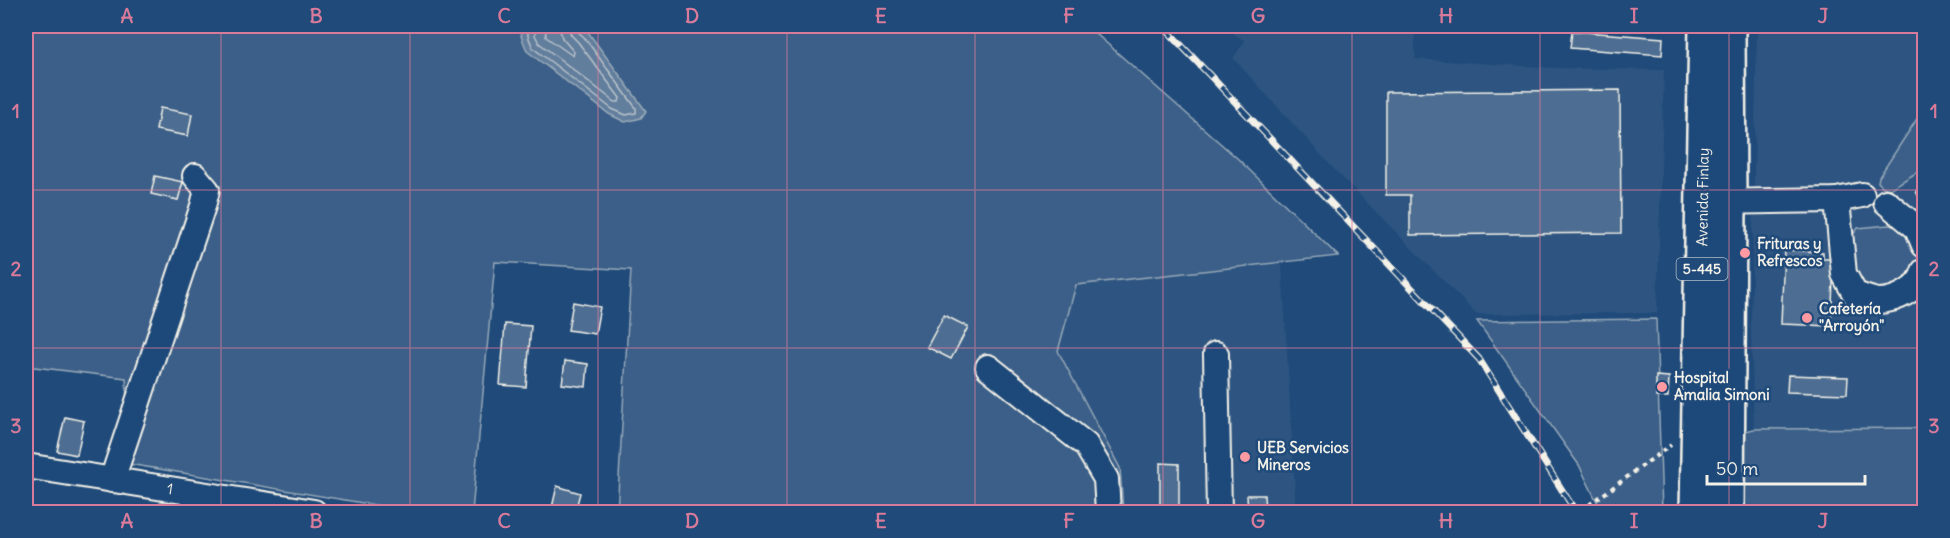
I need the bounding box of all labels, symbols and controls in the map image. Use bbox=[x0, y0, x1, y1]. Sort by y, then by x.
text: A bbox=[121, 3, 134, 28]
text: B bbox=[309, 3, 323, 28]
text: C bbox=[497, 3, 511, 28]
text: D bbox=[685, 3, 699, 28]
text: E bbox=[875, 3, 887, 28]
text: F bbox=[1063, 3, 1075, 28]
text: G bbox=[1251, 3, 1265, 28]
text: H bbox=[1439, 3, 1453, 28]
text: I bbox=[1630, 3, 1639, 28]
text: J bbox=[1818, 3, 1829, 28]
text: 1 bbox=[12, 98, 20, 123]
text: 1 bbox=[1930, 98, 1938, 123]
street label: Avenida Finlay bbox=[1692, 147, 1713, 247]
place label: Frituras y Refrescos bbox=[1757, 234, 1823, 270]
marker: Frituras y Refrescos bbox=[1738, 246, 1752, 260]
text: 2 bbox=[11, 256, 22, 281]
text: 2 bbox=[1929, 256, 1940, 281]
road number: 5-445 bbox=[1676, 258, 1728, 280]
place label: Cafetería "Arroyón" bbox=[1819, 299, 1884, 336]
marker: Cafetería "Arroyón" bbox=[1800, 311, 1814, 325]
place label: Hospital Amalia Simoni bbox=[1674, 368, 1770, 404]
marker: Hospital Amalia Simoni bbox=[1655, 380, 1669, 394]
text: 3 bbox=[10, 413, 22, 438]
text: 3 bbox=[1928, 413, 1940, 438]
place label: UEB Servicios Mineros bbox=[1257, 438, 1349, 474]
scale bar bbox=[1707, 448, 1864, 486]
marker: UEB Servicios Mineros bbox=[1238, 450, 1252, 464]
text: 50 m bbox=[1716, 457, 1758, 480]
street label: 1 bbox=[166, 479, 175, 498]
text: A bbox=[121, 508, 134, 533]
text: B bbox=[309, 508, 323, 533]
text: C bbox=[497, 508, 511, 533]
text: D bbox=[685, 508, 699, 533]
text: E bbox=[875, 508, 887, 533]
text: F bbox=[1063, 508, 1075, 533]
text: G bbox=[1251, 508, 1265, 533]
text: H bbox=[1439, 508, 1453, 533]
text: I bbox=[1630, 508, 1639, 533]
text: J bbox=[1818, 508, 1829, 533]

